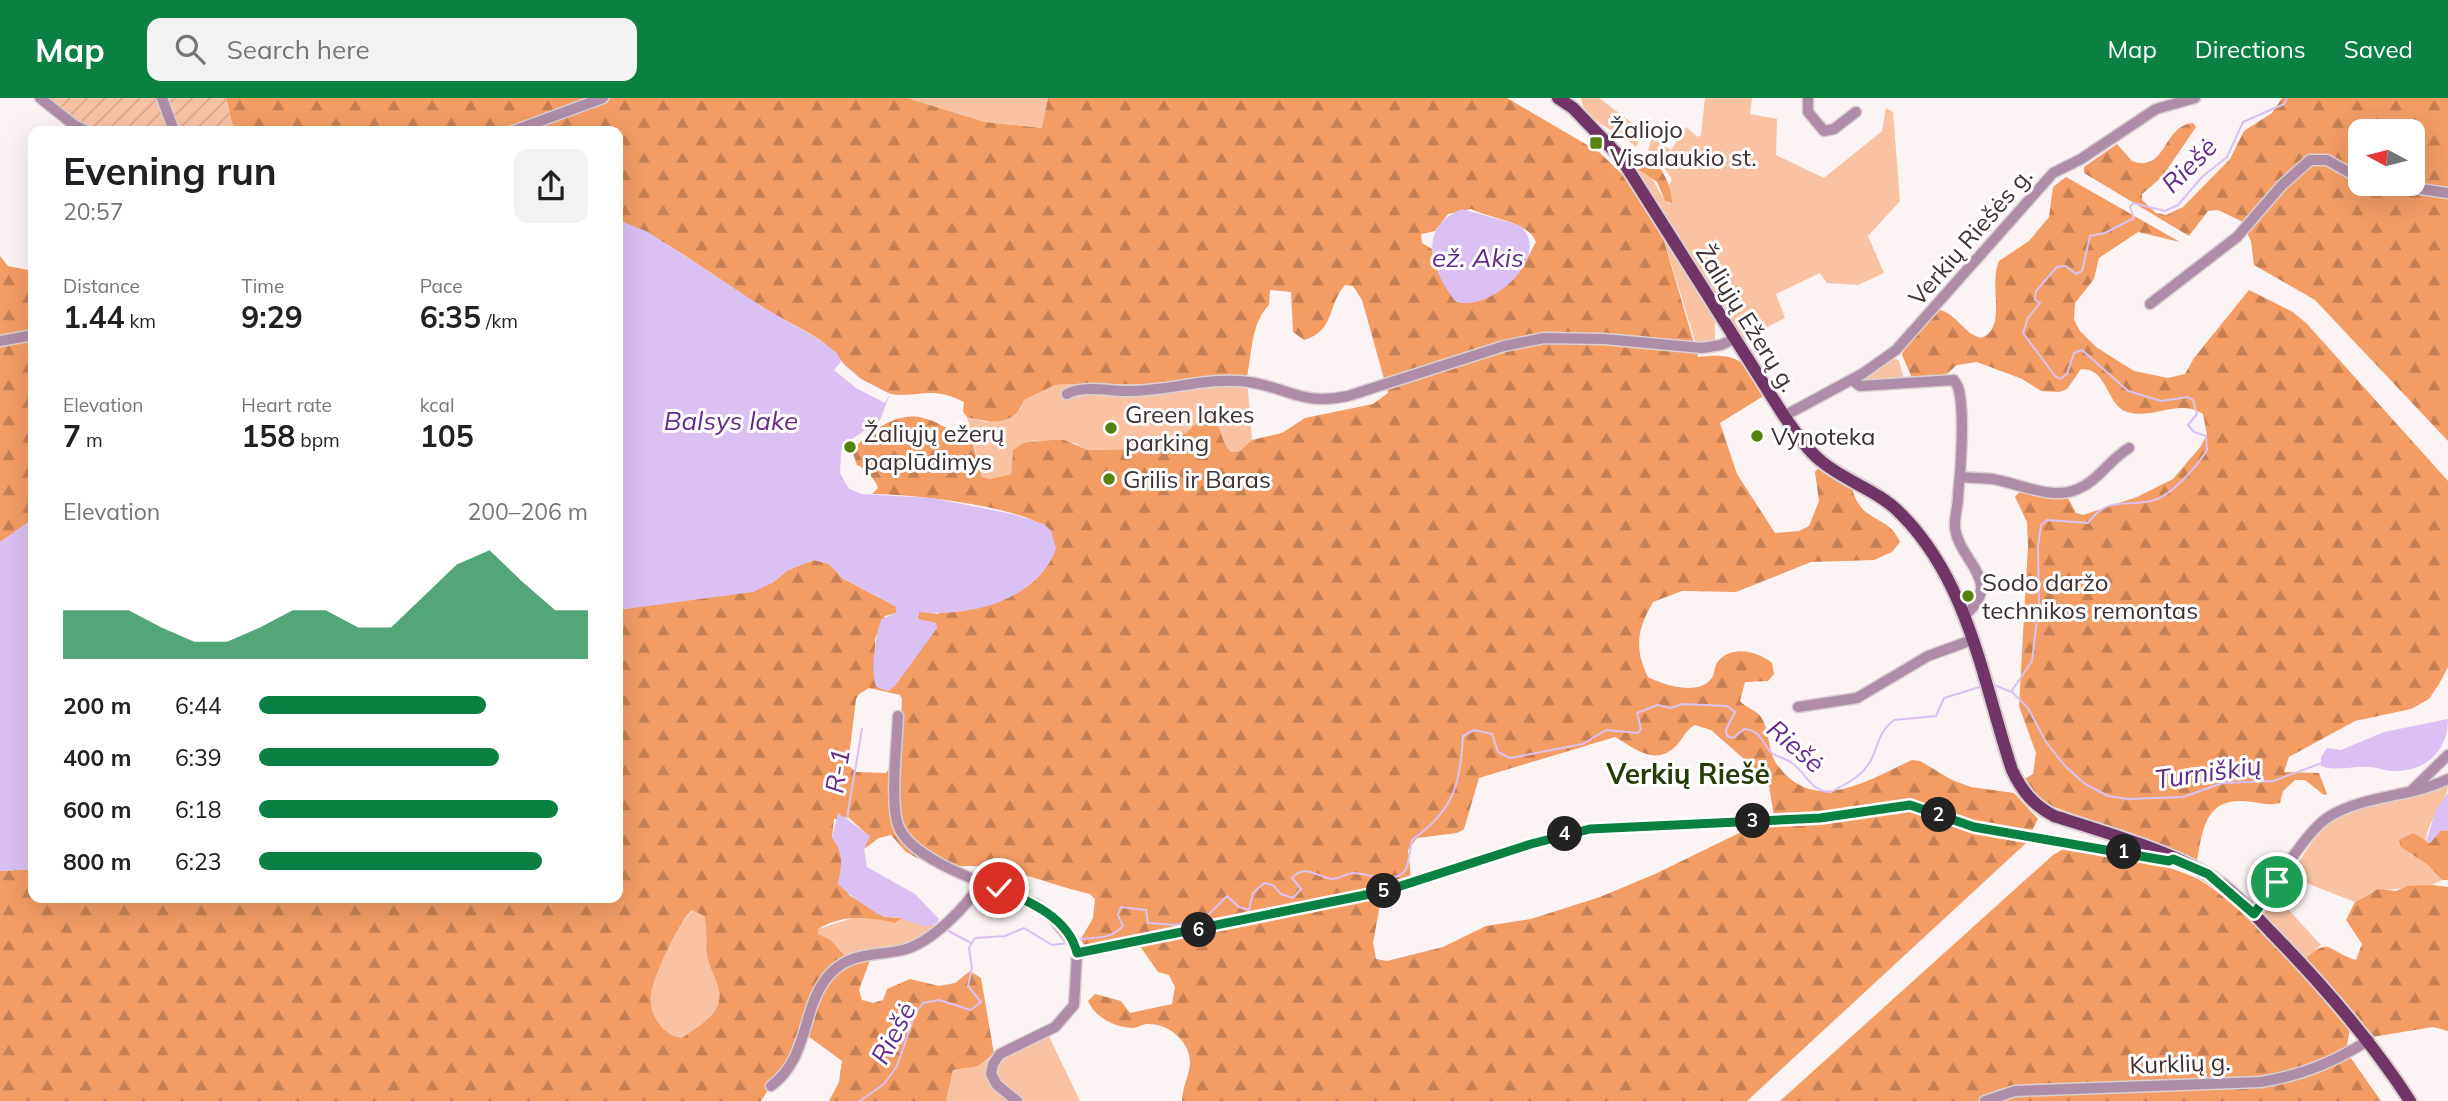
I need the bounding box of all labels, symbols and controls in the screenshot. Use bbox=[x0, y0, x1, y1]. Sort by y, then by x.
search box bbox=[147, 18, 637, 81]
text: Map bbox=[35, 29, 105, 70]
icon: search bbox=[171, 30, 209, 68]
text: Search here bbox=[227, 33, 370, 66]
text: Map bbox=[2107, 34, 2157, 64]
text: Directions bbox=[2195, 34, 2306, 64]
text: Saved bbox=[2344, 34, 2413, 64]
place label: Žaliojo Visalaukio st. bbox=[1610, 114, 1757, 172]
north arrow bbox=[2348, 119, 2426, 196]
map controls bbox=[2348, 119, 2425, 196]
water label: Riešė bbox=[2154, 130, 2224, 200]
marker: Žaliojo Visalaukio st. bbox=[1588, 135, 1604, 151]
text: Evening run bbox=[63, 147, 277, 195]
button: share bbox=[514, 149, 588, 223]
street label: Verkių Riešės g. bbox=[1902, 161, 2038, 311]
text: 20:57 bbox=[63, 197, 123, 226]
street label: Žaliųjų Ežerų g. bbox=[1690, 239, 1804, 397]
water label: ež. Akis bbox=[1432, 241, 1524, 274]
text: Distance bbox=[63, 274, 140, 298]
text: Time bbox=[241, 274, 284, 298]
text: Pace bbox=[420, 274, 463, 298]
text: 1.44 bbox=[63, 298, 124, 336]
text: 9:29 bbox=[241, 298, 303, 336]
text: 6:35 bbox=[420, 298, 481, 336]
text: km bbox=[124, 309, 156, 333]
text: /km bbox=[481, 309, 518, 333]
text: Elevation bbox=[63, 393, 143, 417]
text: Heart rate bbox=[241, 393, 332, 417]
text: kcal bbox=[420, 393, 454, 417]
place label: Green lakes parking bbox=[1125, 399, 1255, 457]
water label: Balsys lake bbox=[664, 404, 798, 437]
text: 7 bbox=[63, 417, 81, 455]
text: 158 bbox=[241, 417, 295, 455]
text: 105 bbox=[420, 417, 474, 455]
place label: Žaliųjų ežerų paplūdimys bbox=[864, 418, 1005, 476]
marker: Green lakes parking bbox=[1103, 420, 1119, 436]
place label: Vynoteka bbox=[1771, 421, 1875, 451]
text: m bbox=[81, 428, 103, 452]
text: bpm bbox=[295, 428, 340, 452]
marker: Vynoteka bbox=[1749, 428, 1765, 444]
marker: Žaliųjų ežerų paplūdimys bbox=[842, 439, 858, 455]
place label: Grilis ir Baras bbox=[1123, 464, 1271, 494]
marker: Grilis ir Baras bbox=[1101, 471, 1117, 487]
text: Elevation bbox=[63, 497, 160, 526]
text: 200–206 m bbox=[467, 497, 588, 526]
place label: Sodo daržo technikos remontas bbox=[1982, 567, 2198, 625]
marker: Sodo daržo technikos remontas bbox=[1960, 588, 1976, 604]
text: 200 m bbox=[63, 691, 131, 720]
text: 6:44 bbox=[175, 691, 222, 720]
water label: Riešė bbox=[1761, 712, 1831, 780]
text: 400 m bbox=[63, 743, 131, 772]
text: 6:39 bbox=[175, 743, 222, 772]
water label: R-1 bbox=[817, 747, 857, 795]
water label: Turniškių bbox=[2153, 748, 2263, 796]
district label: Verkių Riešė bbox=[1605, 756, 1770, 791]
text: 600 m bbox=[63, 795, 131, 824]
text: 6:18 bbox=[175, 795, 222, 824]
pin: 2 bbox=[1922, 798, 1956, 832]
text: 2 bbox=[1933, 802, 1944, 826]
pin: 3 bbox=[1736, 804, 1770, 838]
text: 3 bbox=[1747, 808, 1758, 832]
pin: 4 bbox=[1548, 816, 1582, 852]
text: 4 bbox=[1559, 821, 1570, 845]
pin: 1 bbox=[2106, 834, 2142, 870]
text: 1 bbox=[2118, 839, 2129, 863]
text: 800 m bbox=[63, 847, 131, 876]
text: 6:23 bbox=[175, 847, 222, 876]
pin bbox=[2247, 852, 2307, 912]
pin bbox=[969, 858, 1029, 918]
icon: arrive bbox=[2258, 863, 2296, 901]
icon: check bbox=[980, 869, 1018, 907]
pin: 5 bbox=[1366, 874, 1402, 908]
text: 5 bbox=[1378, 878, 1389, 902]
pin: 6 bbox=[1182, 912, 1216, 948]
text: 6 bbox=[1193, 917, 1204, 941]
water label: Riešė bbox=[863, 996, 923, 1070]
street label: Kurklių g. bbox=[2129, 1046, 2231, 1080]

